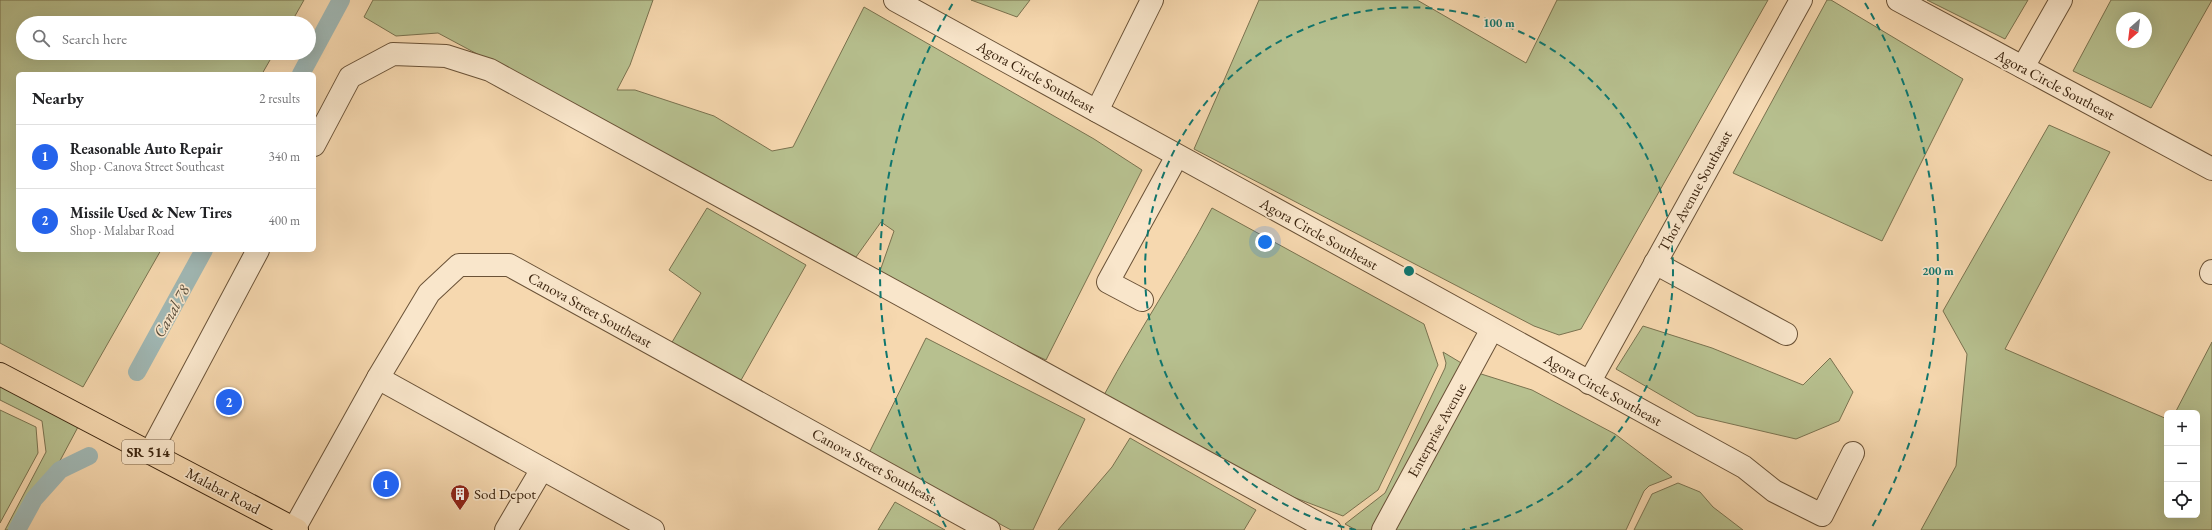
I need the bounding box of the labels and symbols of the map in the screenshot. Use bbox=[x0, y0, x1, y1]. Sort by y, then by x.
north arrow bbox=[2116, 12, 2152, 48]
text: 100 m bbox=[1483, 15, 1515, 31]
street label: Agora Circle Southeast bbox=[973, 36, 1099, 117]
street label: Agora Circle Southeast bbox=[1991, 45, 2118, 124]
street label: Thor Avenue Southeast bbox=[1653, 127, 1736, 255]
street label: Agora Circle Southeast bbox=[1256, 193, 1382, 274]
your location bbox=[1255, 232, 1275, 252]
text: 200 m bbox=[1922, 263, 1954, 279]
centre of rings bbox=[1402, 264, 1416, 278]
street label: Canova Street Southeast bbox=[525, 268, 656, 352]
water label: Canal 78 bbox=[148, 280, 195, 341]
street label: Agora Circle Southeast bbox=[1540, 349, 1666, 430]
street label: Enterprise Avenue bbox=[1403, 379, 1470, 480]
pin: 2 bbox=[216, 387, 242, 417]
street label: Canova Street Southeast bbox=[809, 424, 940, 508]
road number: SR 514 bbox=[122, 440, 174, 464]
street label: Malabar Road bbox=[183, 463, 264, 518]
pin: 1 bbox=[373, 469, 399, 499]
building icon: Sod Depot bbox=[449, 483, 471, 511]
place label: Sod Depot bbox=[474, 484, 536, 503]

